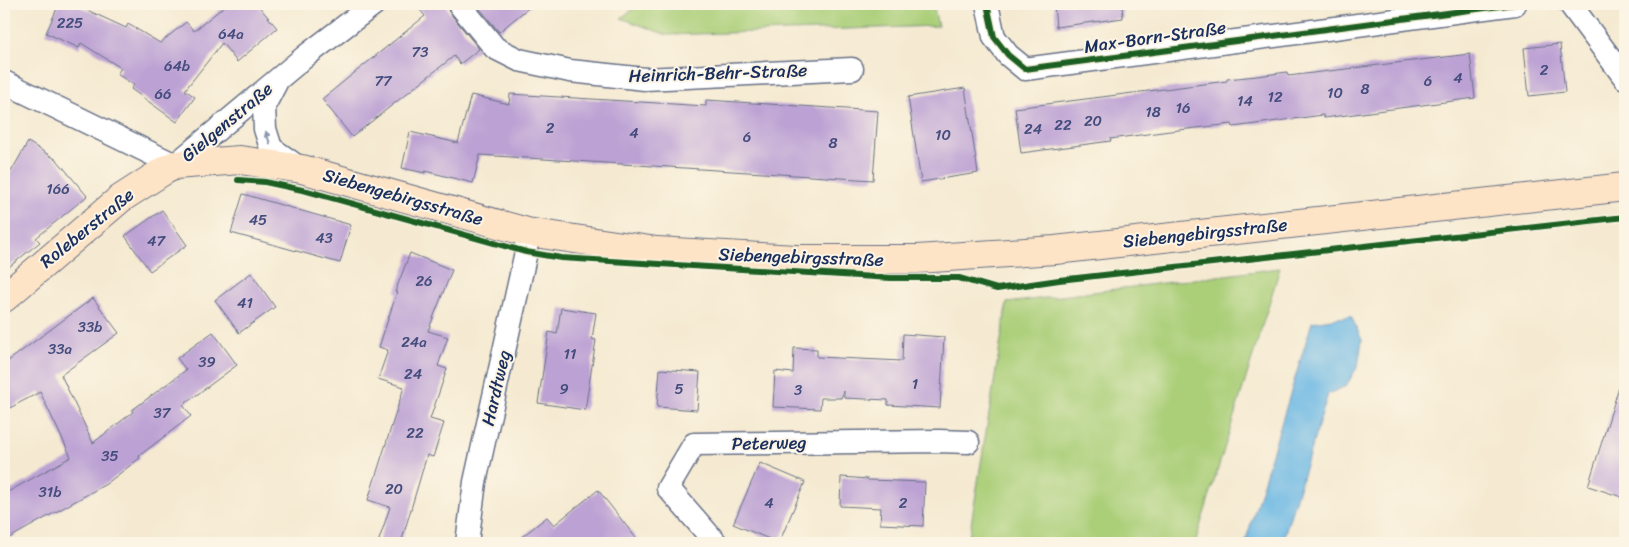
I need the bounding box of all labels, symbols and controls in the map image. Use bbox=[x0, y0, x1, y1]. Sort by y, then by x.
house number: 225 bbox=[57, 10, 83, 36]
street label: Max-Born-Straße bbox=[1082, 11, 1228, 63]
house number: 64a bbox=[218, 21, 244, 47]
house number: 73 bbox=[412, 39, 428, 65]
house number: 64b bbox=[164, 53, 190, 79]
street label: Heinrich-Behr-Straße bbox=[628, 54, 808, 92]
house number: 2 bbox=[1540, 57, 1549, 83]
house number: 4 bbox=[1453, 65, 1463, 91]
house number: 77 bbox=[374, 68, 393, 94]
house number: 6 bbox=[1424, 68, 1432, 94]
street label: Gielgenstraße bbox=[174, 74, 280, 170]
house number: 8 bbox=[1360, 76, 1370, 102]
house number: 10 bbox=[1327, 80, 1343, 106]
house number: 66 bbox=[154, 81, 172, 107]
house number: 12 bbox=[1267, 84, 1283, 110]
house number: 14 bbox=[1237, 88, 1253, 114]
house number: 16 bbox=[1176, 95, 1190, 121]
house number: 18 bbox=[1145, 99, 1161, 125]
house number: 20 bbox=[1084, 108, 1102, 134]
house number: 22 bbox=[1054, 112, 1072, 138]
house number: 2 bbox=[546, 115, 555, 141]
house number: 24 bbox=[1024, 116, 1042, 142]
house number: 4 bbox=[629, 120, 639, 146]
house number: 10 bbox=[935, 122, 951, 148]
house number: 6 bbox=[743, 124, 751, 150]
one-way arrow bbox=[263, 130, 271, 145]
house number: 8 bbox=[828, 130, 838, 156]
street label: Siebengebirgsstraße bbox=[319, 159, 487, 235]
house number: 166 bbox=[46, 176, 70, 202]
street label: Roleberstraße bbox=[32, 180, 142, 276]
house number: 45 bbox=[249, 207, 267, 233]
street label: Siebengebirgsstraße bbox=[1121, 208, 1289, 258]
house number: 43 bbox=[315, 225, 333, 251]
house number: 47 bbox=[147, 228, 166, 254]
street label: Siebengebirgsstraße bbox=[718, 238, 884, 276]
house number: 26 bbox=[415, 268, 433, 294]
house number: 41 bbox=[237, 290, 253, 316]
house number: 33b bbox=[78, 314, 102, 340]
house number: 24a bbox=[401, 329, 427, 355]
house number: 33a bbox=[48, 336, 72, 362]
house number: 11 bbox=[564, 341, 576, 367]
street label: Hardtweg bbox=[472, 347, 520, 429]
house number: 39 bbox=[198, 349, 216, 375]
house number: 24 bbox=[404, 361, 422, 387]
house number: 1 bbox=[912, 371, 918, 397]
house number: 9 bbox=[559, 376, 569, 402]
house number: 5 bbox=[674, 376, 684, 402]
house number: 3 bbox=[794, 377, 802, 403]
house number: 37 bbox=[154, 400, 172, 426]
house number: 22 bbox=[406, 420, 424, 446]
street label: Peterweg bbox=[731, 426, 807, 460]
house number: 35 bbox=[101, 443, 119, 469]
house number: 20 bbox=[385, 476, 403, 502]
house number: 31b bbox=[39, 479, 61, 505]
house number: 4 bbox=[764, 490, 774, 516]
house number: 2 bbox=[899, 490, 908, 516]

